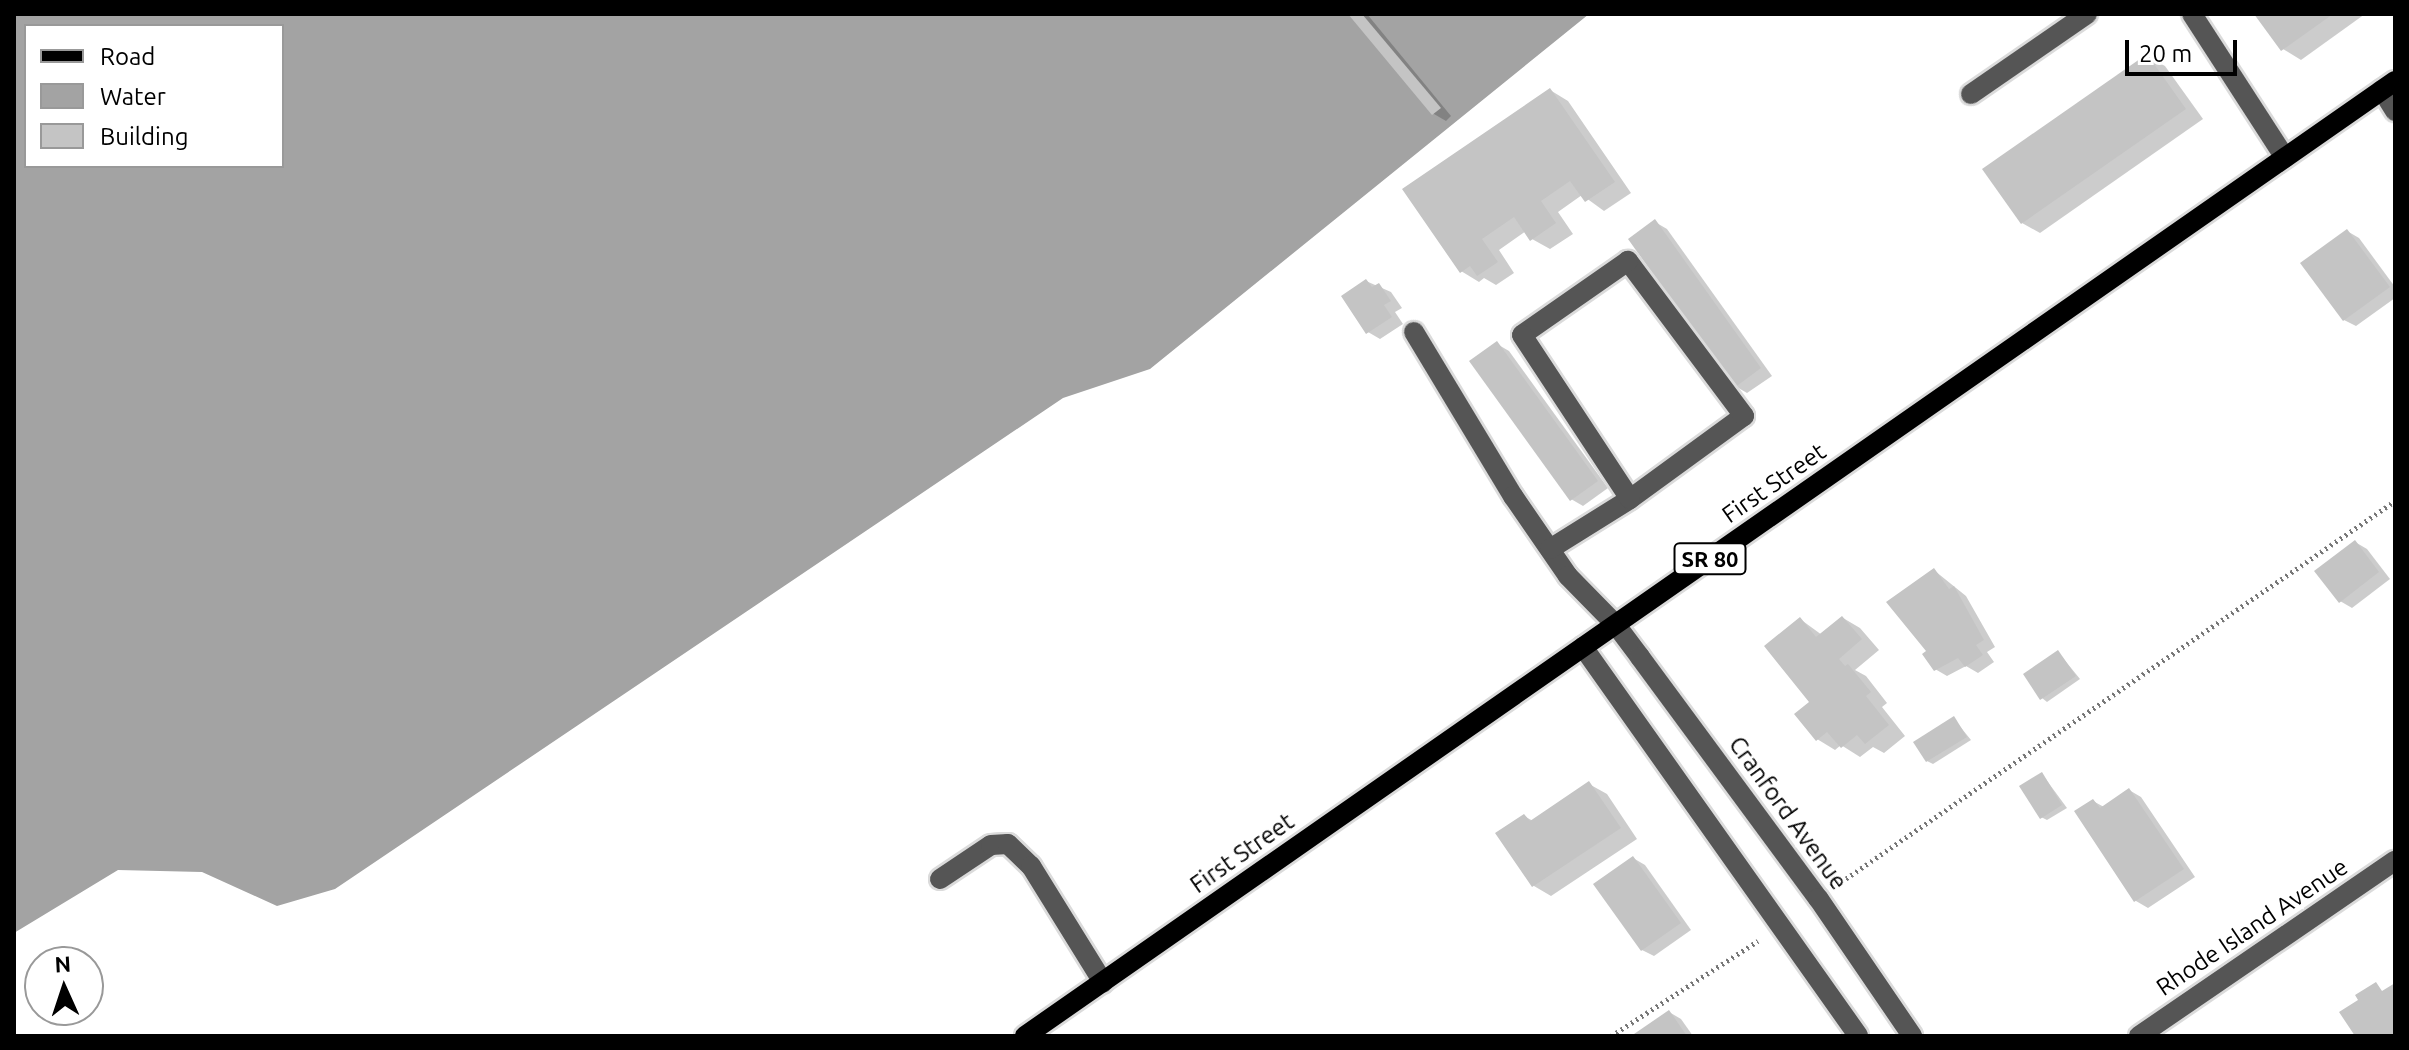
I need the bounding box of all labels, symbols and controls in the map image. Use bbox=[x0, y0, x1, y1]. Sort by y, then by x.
legend bbox=[24, 24, 284, 168]
scale bar bbox=[2129, 24, 2241, 74]
text: 20 m bbox=[2139, 40, 2192, 67]
text: Road bbox=[100, 43, 155, 70]
text: Water bbox=[100, 83, 166, 110]
text: Building bbox=[100, 123, 188, 150]
street label: First Street bbox=[1717, 437, 1831, 529]
road number: SR 80 bbox=[1672, 541, 1748, 577]
street label: Cranford Avenue bbox=[1723, 731, 1853, 895]
street label: First Street bbox=[1185, 807, 1299, 899]
street label: Rhode Island Avenue bbox=[2151, 852, 2353, 1002]
north arrow bbox=[24, 946, 104, 1026]
text: N bbox=[54, 951, 72, 976]

